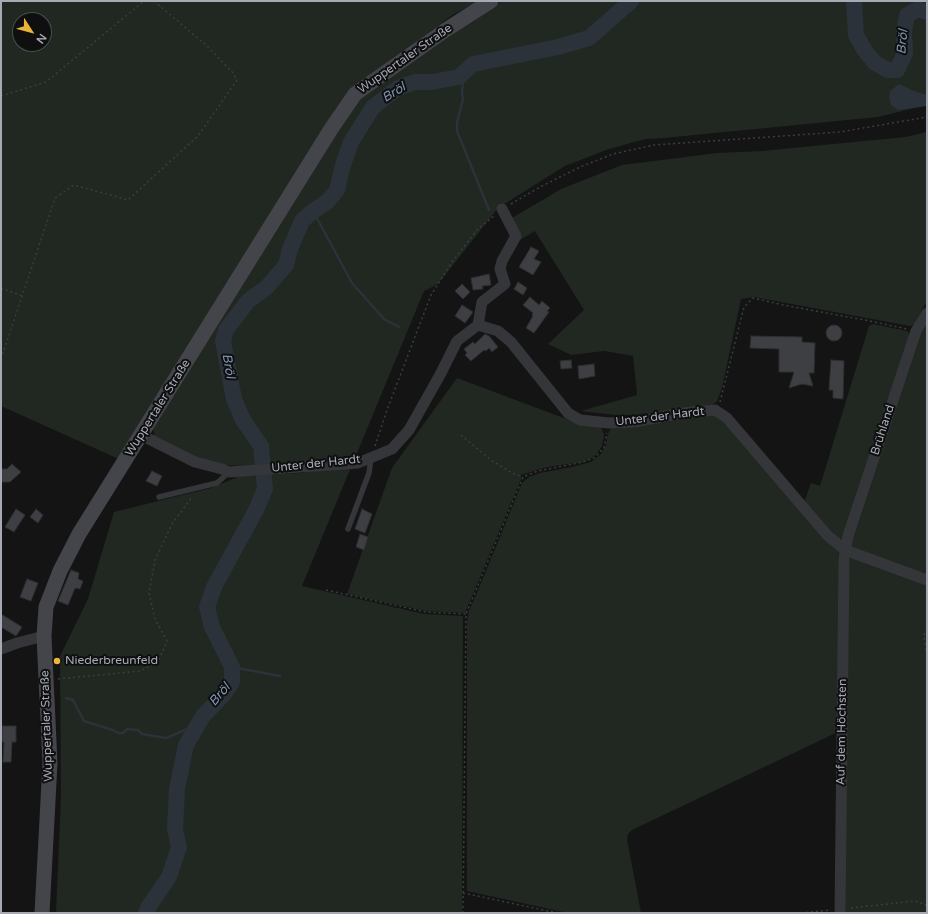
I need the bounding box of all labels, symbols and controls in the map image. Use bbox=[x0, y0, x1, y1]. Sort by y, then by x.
north arrow bbox=[12, 12, 52, 52]
street label: Wuppertaler Straße bbox=[355, 21, 455, 97]
water label: Bröl bbox=[894, 29, 912, 55]
text: N bbox=[33, 31, 49, 46]
water label: Bröl bbox=[379, 80, 409, 106]
water label: Bröl bbox=[218, 352, 238, 380]
street label: Wuppertaler Straße bbox=[122, 357, 194, 459]
street label: Brühland bbox=[868, 403, 898, 457]
street label: Unter der Hardt bbox=[615, 404, 705, 430]
street label: Unter der Hardt bbox=[271, 452, 361, 476]
place label: Niederbreunfeld bbox=[65, 654, 158, 668]
marker: Niederbreunfeld bbox=[52, 656, 62, 666]
street label: Wuppertaler Straße bbox=[38, 670, 56, 782]
street label: Auf dem Höchsten bbox=[834, 679, 850, 785]
water label: Bröl bbox=[206, 680, 234, 710]

